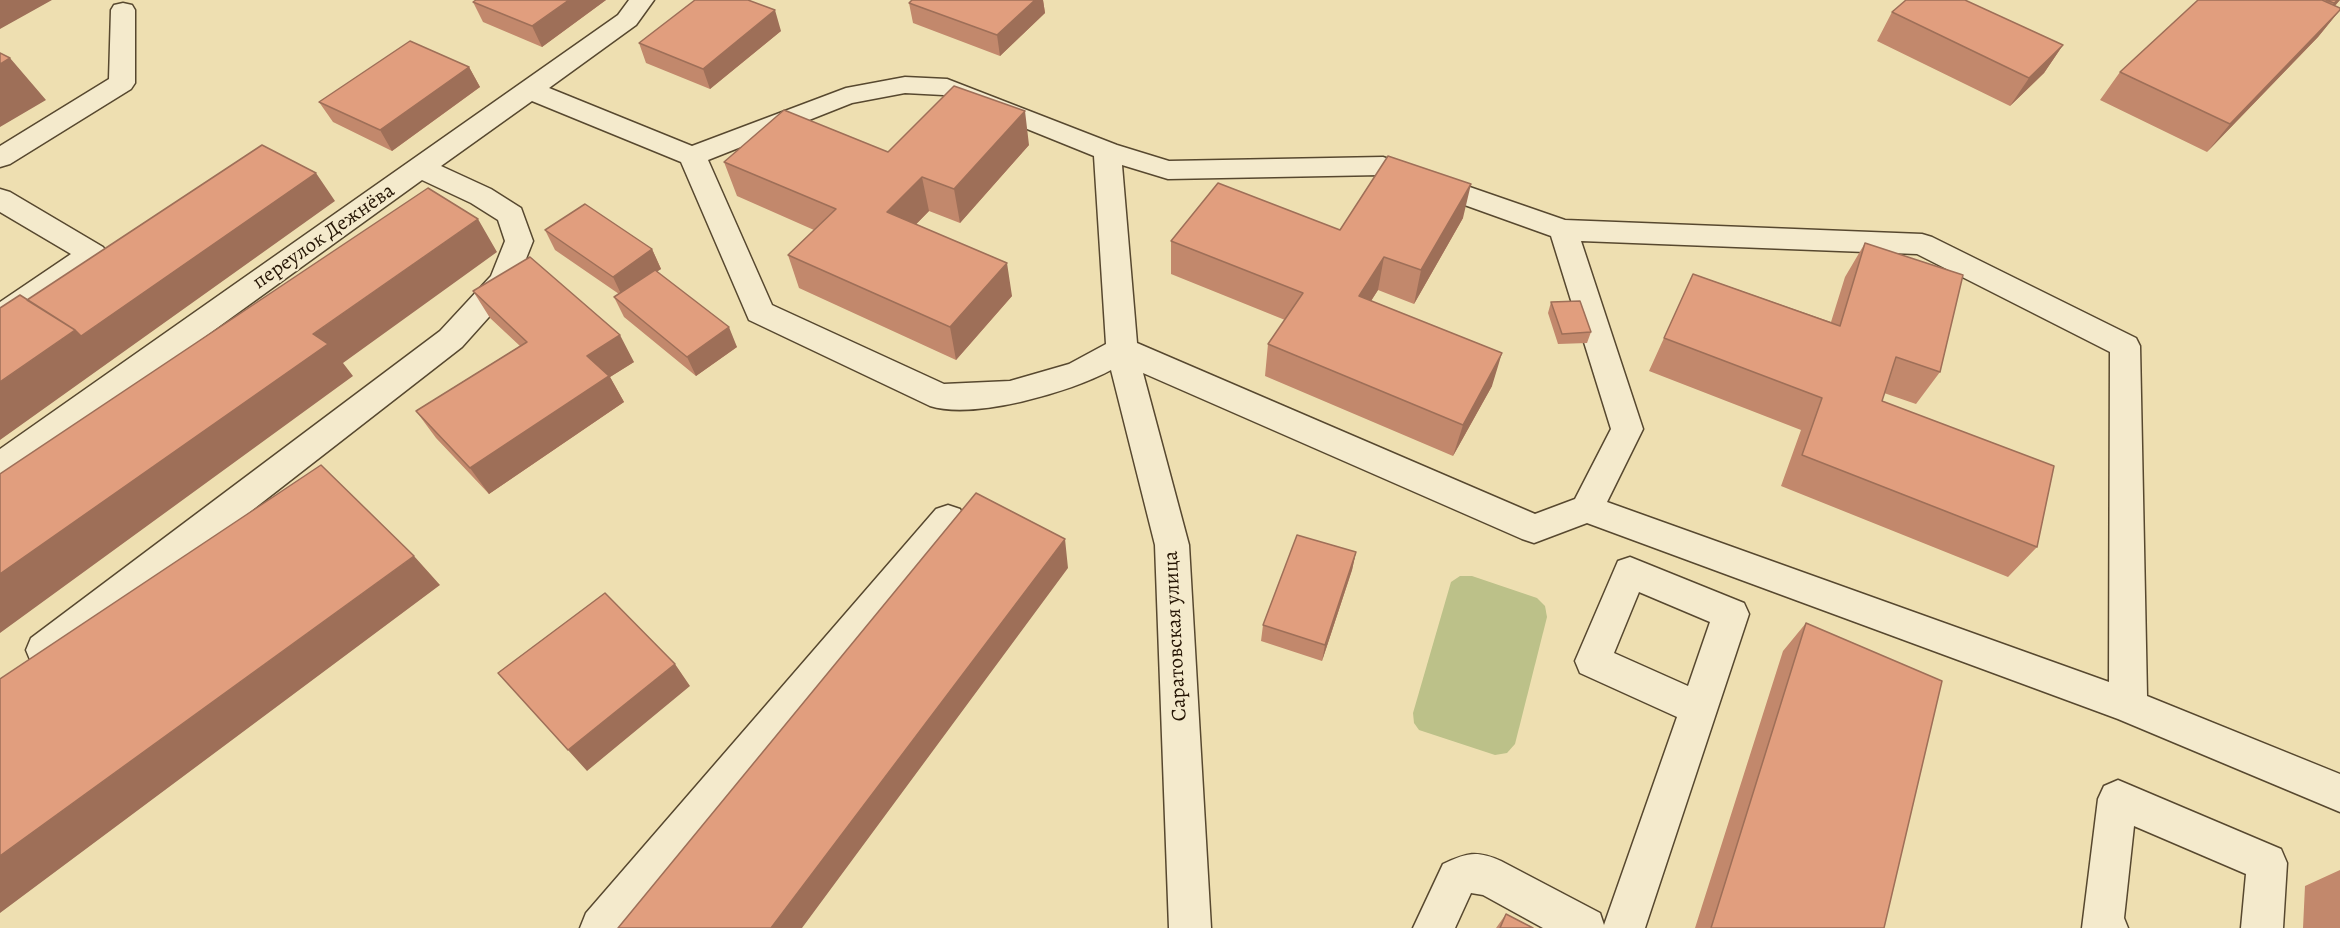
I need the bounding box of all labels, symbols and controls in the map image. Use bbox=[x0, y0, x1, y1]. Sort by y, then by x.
street label: переулок Дежнёва bbox=[248, 179, 400, 295]
street label: Саратовская улица bbox=[1159, 550, 1193, 722]

